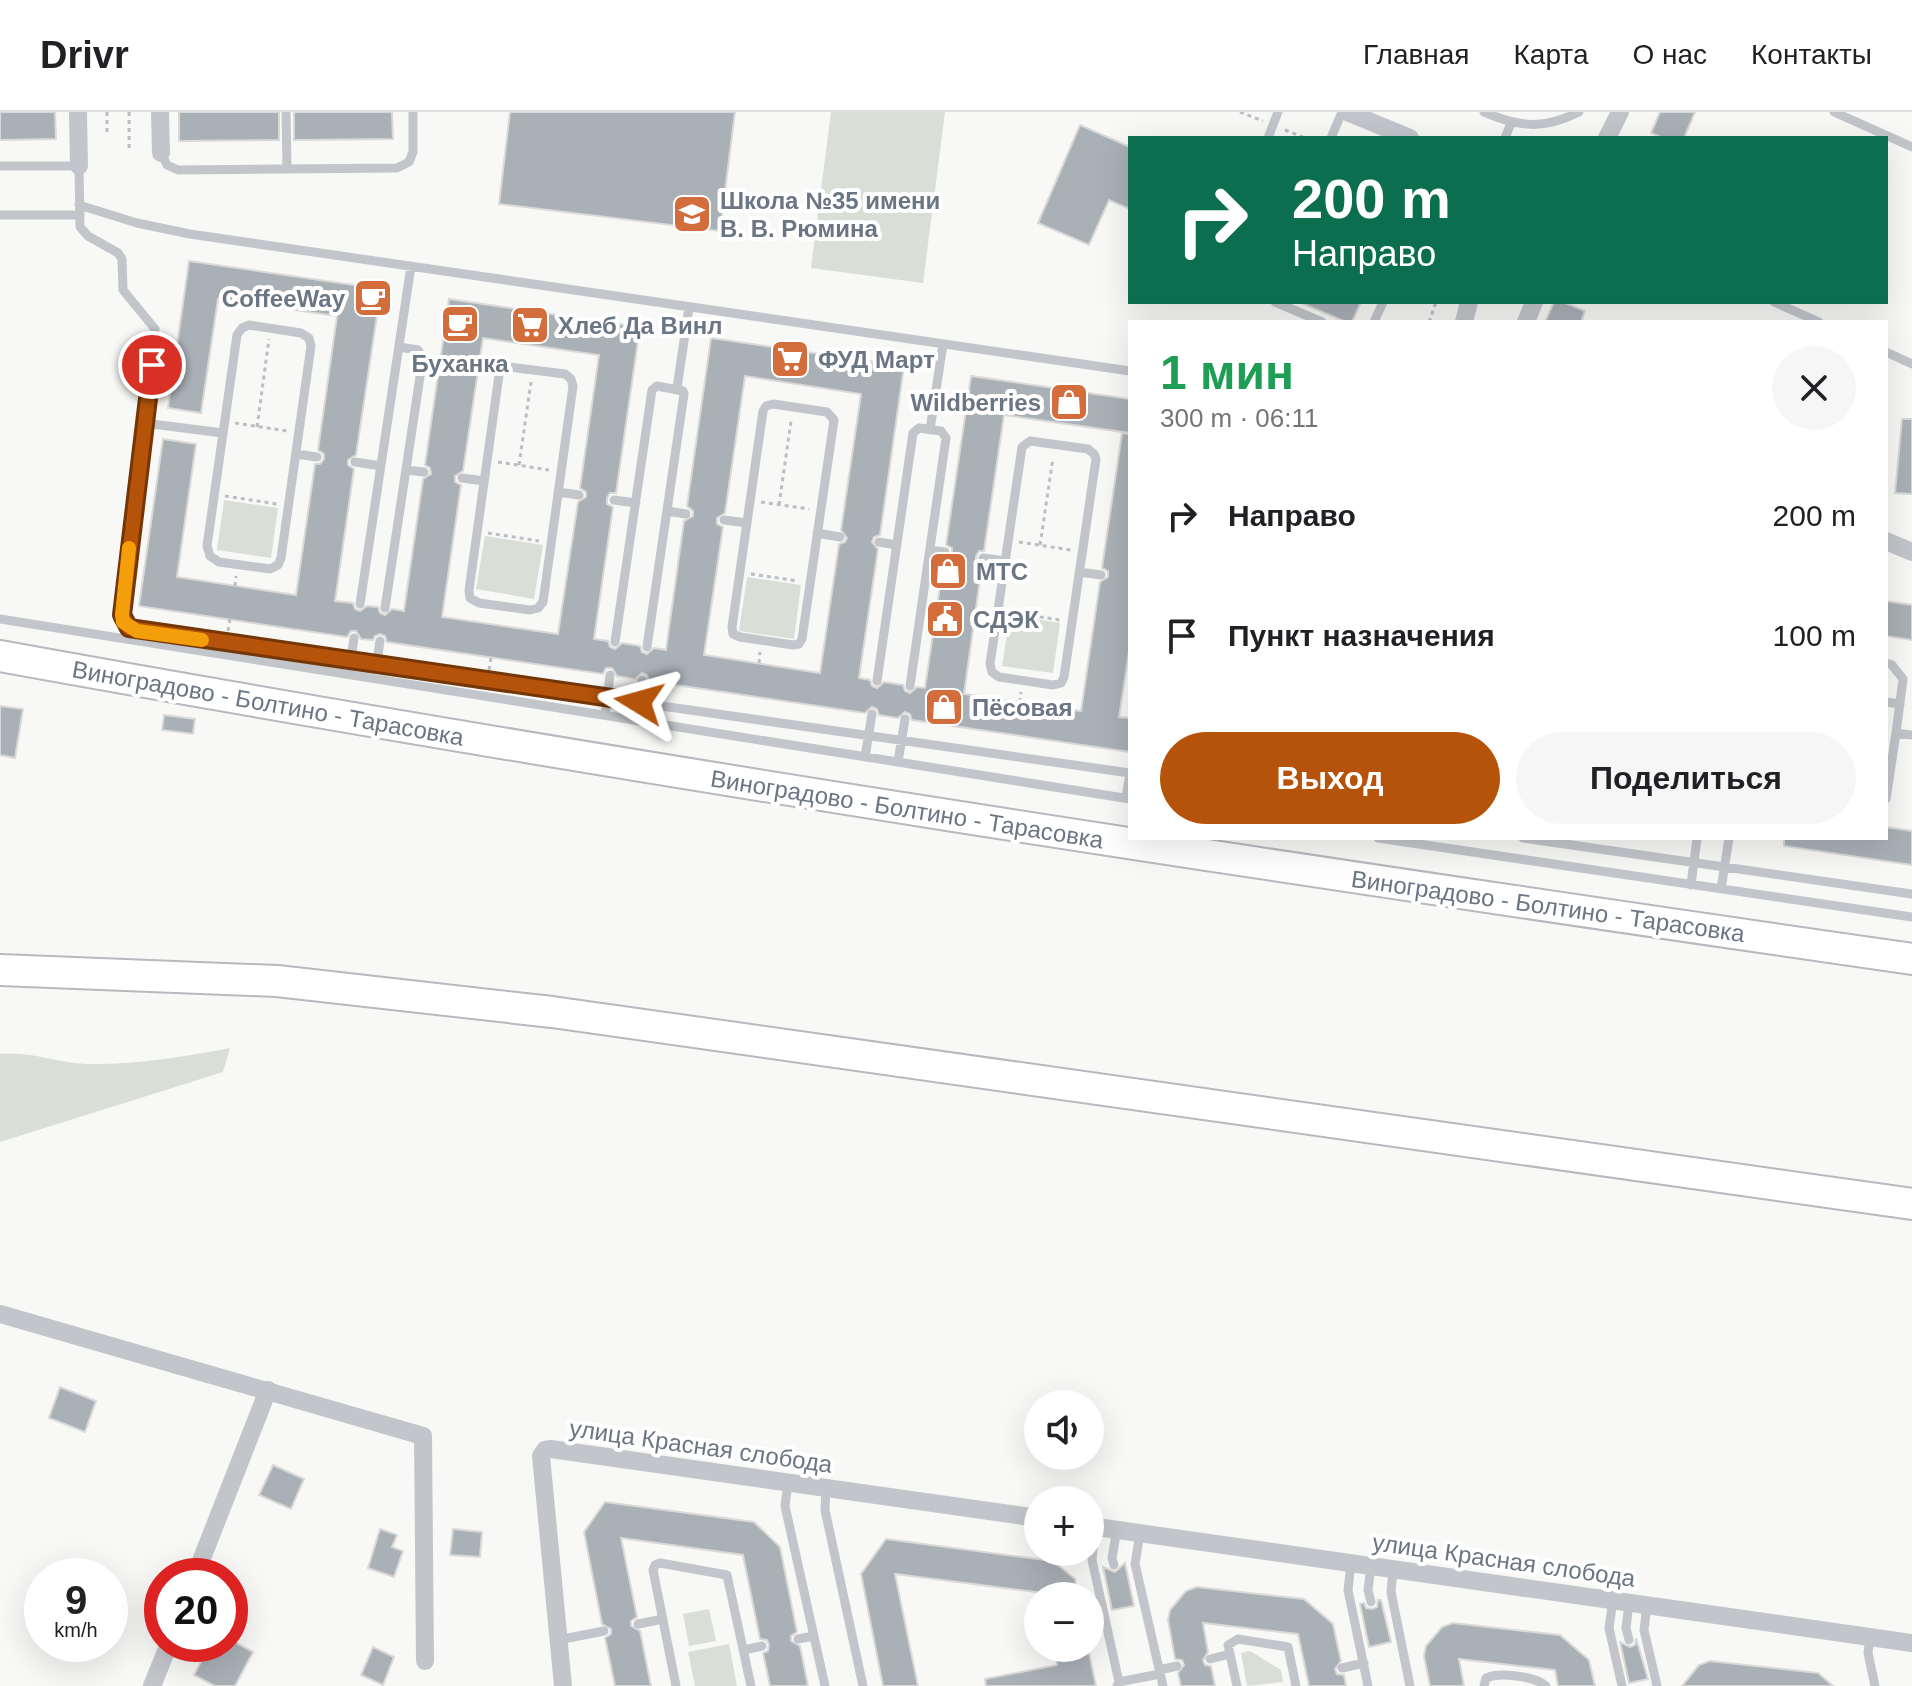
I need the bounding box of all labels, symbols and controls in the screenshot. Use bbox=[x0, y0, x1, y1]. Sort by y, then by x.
text: Drivr bbox=[40, 34, 129, 76]
text: Главная bbox=[1363, 39, 1470, 70]
text: Карта bbox=[1514, 39, 1588, 70]
text: О нас bbox=[1632, 39, 1707, 70]
text: Контакты bbox=[1751, 39, 1872, 70]
text: 200 m bbox=[1292, 167, 1451, 230]
icon: right bbox=[1160, 168, 1264, 272]
place label: Школа №35 имени В. В. Рюмина bbox=[720, 187, 940, 242]
school or university icon: Школа №35 имени В. В. Рюмина bbox=[671, 193, 713, 235]
text: Направо bbox=[1292, 233, 1436, 274]
cafe icon: CoffeeWay bbox=[352, 277, 394, 319]
place label: CoffeeWay bbox=[222, 285, 346, 312]
cafe icon: Буханка bbox=[439, 303, 481, 345]
supermarket icon: Хлеб Да Винл bbox=[509, 304, 551, 346]
place label: Хлеб Да Винл bbox=[558, 312, 722, 339]
pin bbox=[118, 331, 186, 399]
supermarket icon: ФУД Март bbox=[769, 338, 811, 380]
icon: arrive bbox=[130, 343, 174, 387]
place label: ФУД Март bbox=[818, 346, 935, 373]
text: 1 мин bbox=[1160, 346, 1294, 399]
button: close bbox=[1772, 346, 1856, 430]
place label: Буханка bbox=[411, 350, 509, 377]
shop icon: Wildberries bbox=[1048, 381, 1090, 423]
place label: Wildberries bbox=[911, 389, 1041, 416]
text: 300 m · 06:11 bbox=[1160, 403, 1319, 433]
icon: right bbox=[1160, 494, 1204, 538]
text: Направо bbox=[1228, 499, 1356, 532]
text: 200 m bbox=[1773, 499, 1856, 532]
shop icon: МТС bbox=[927, 550, 969, 592]
place label: МТС bbox=[976, 558, 1028, 585]
public building icon: СДЭК bbox=[924, 598, 966, 640]
place label: СДЭК bbox=[973, 606, 1039, 633]
icon: arrive bbox=[1160, 614, 1204, 658]
text: Пункт назначения bbox=[1228, 619, 1495, 652]
text: 100 m bbox=[1773, 619, 1856, 652]
street label: Виноградово - Болтино - Тарасовка bbox=[70, 655, 467, 751]
position arrow bbox=[597, 660, 681, 744]
shop icon: Пёсовая bbox=[923, 686, 965, 728]
place label: Пёсовая bbox=[972, 694, 1072, 721]
button: Выход bbox=[1160, 732, 1500, 824]
button: Поделиться bbox=[1516, 732, 1856, 824]
street label: Виноградово - Болтино - Тарасовка bbox=[709, 765, 1106, 854]
street label: Виноградово - Болтино - Тарасовка bbox=[1349, 865, 1747, 947]
map controls bbox=[1024, 1390, 1104, 1662]
button: sound bbox=[1024, 1390, 1104, 1470]
street label: улица Красная слобода bbox=[568, 1414, 835, 1478]
button: + bbox=[1024, 1486, 1104, 1566]
street label: улица Красная слобода bbox=[1371, 1528, 1638, 1592]
speed limit sign: 20 bbox=[144, 1558, 248, 1662]
text: 9 bbox=[65, 1578, 87, 1622]
button: − bbox=[1024, 1582, 1104, 1662]
text: km/h bbox=[54, 1619, 98, 1641]

